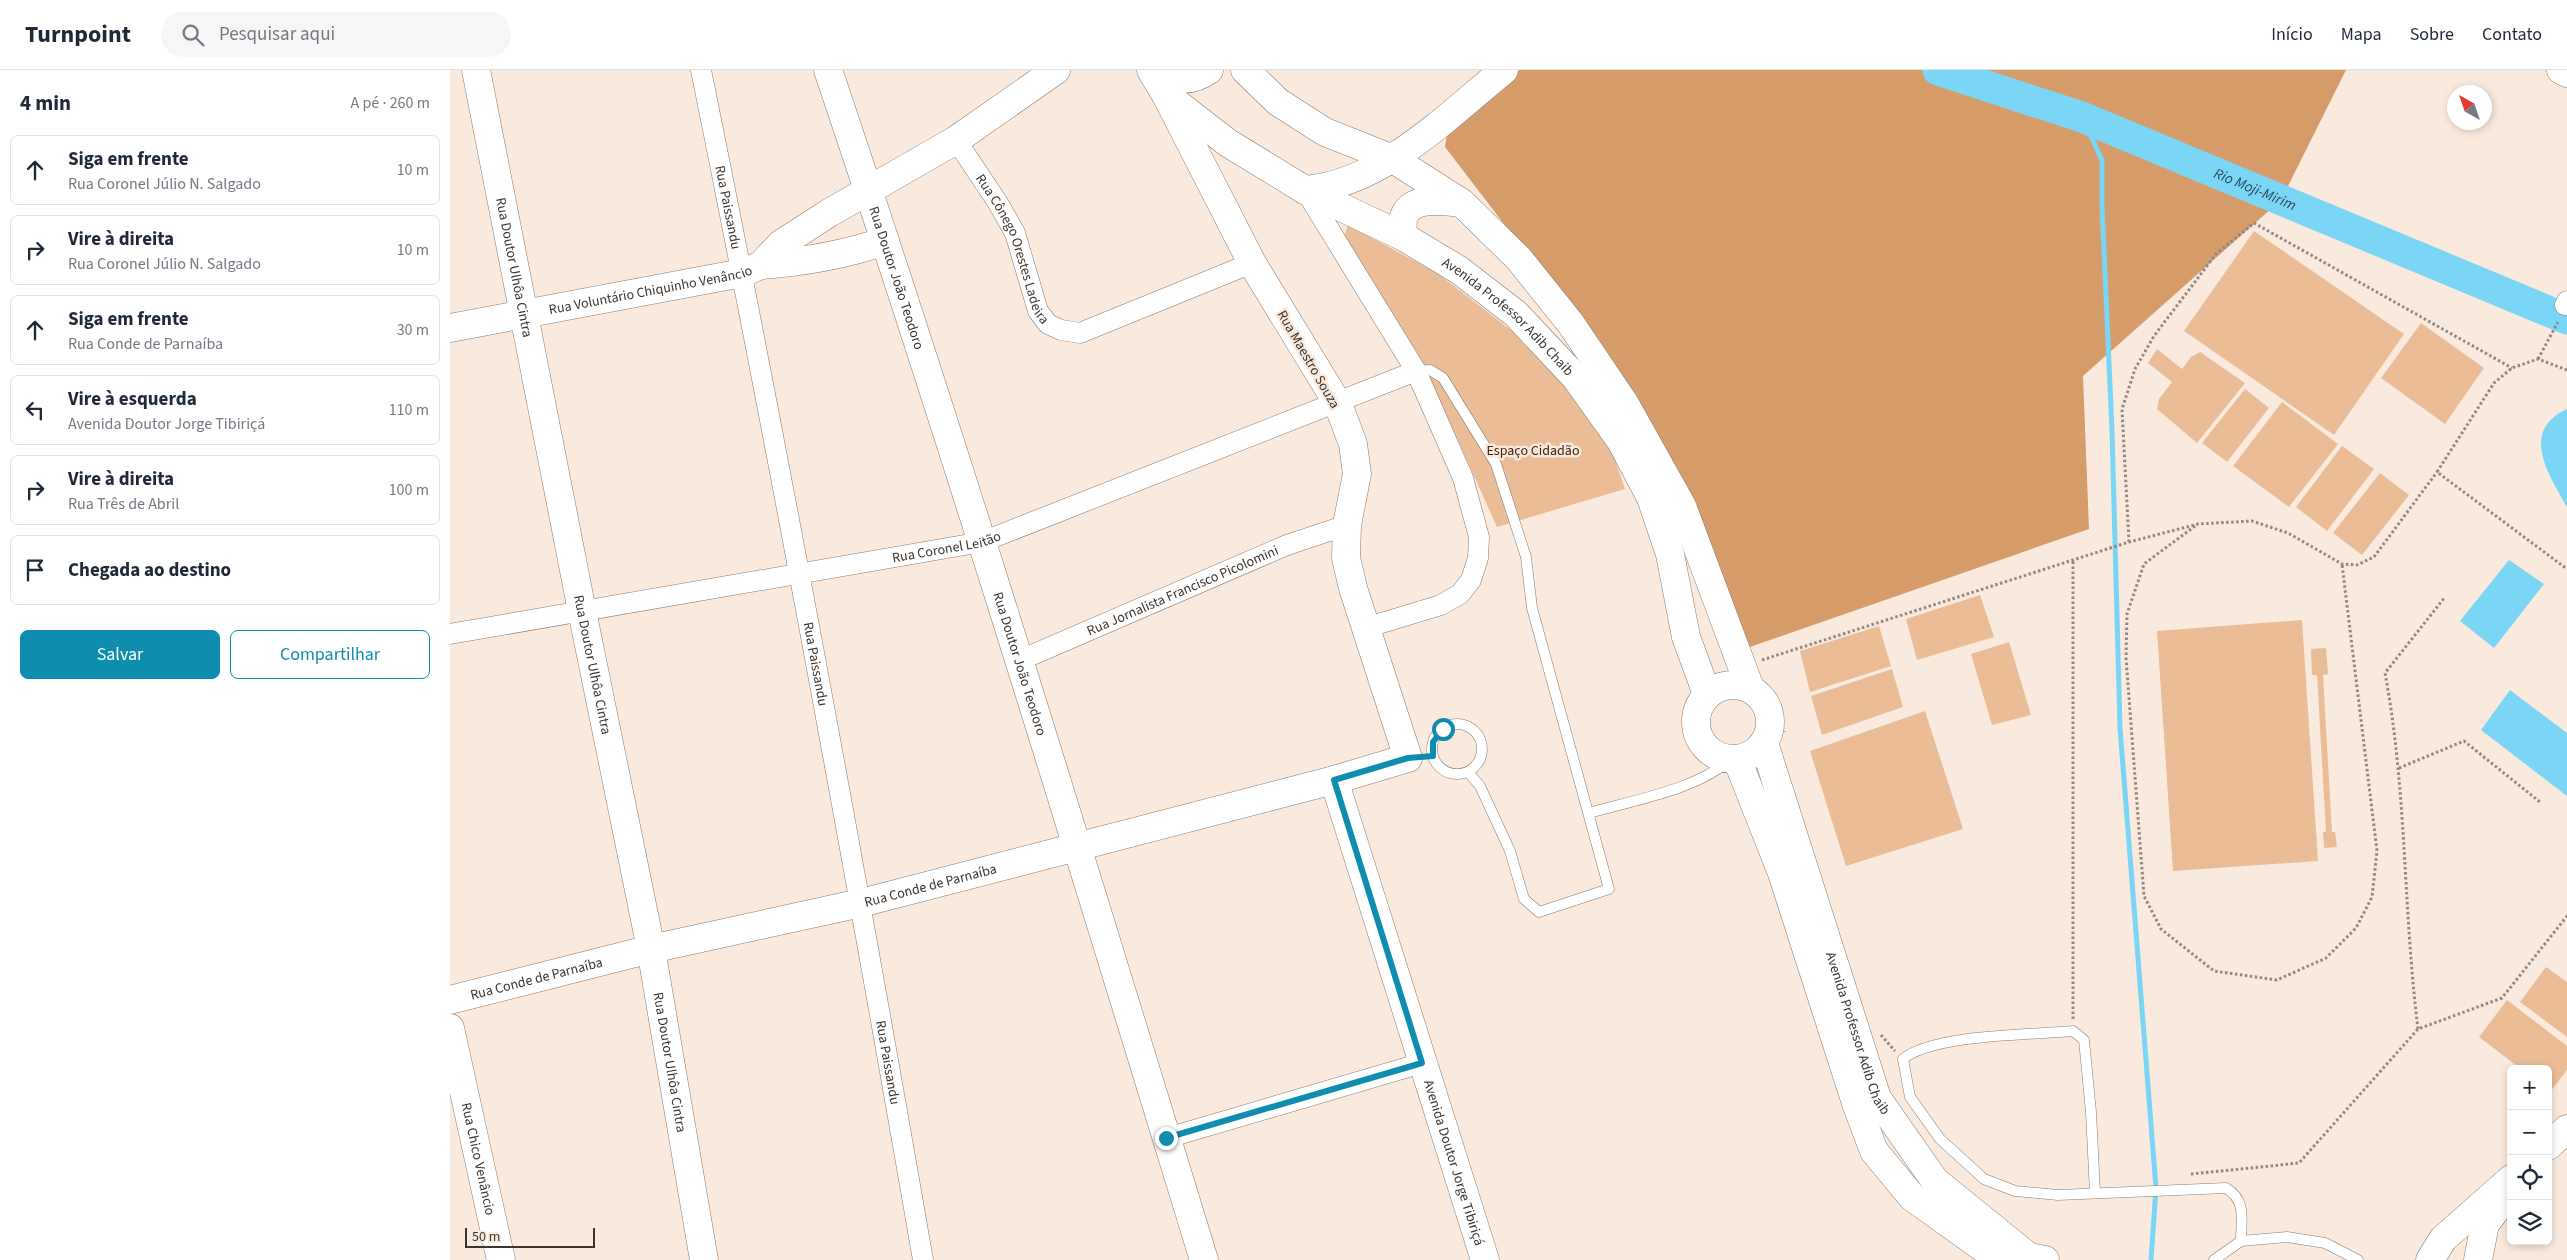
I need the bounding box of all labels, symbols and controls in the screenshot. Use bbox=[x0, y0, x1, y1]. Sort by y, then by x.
search box bbox=[161, 12, 511, 57]
text: Turnpoint bbox=[25, 17, 131, 52]
icon: search bbox=[179, 21, 207, 49]
text: Pesquisar aqui bbox=[219, 21, 335, 48]
text: Início bbox=[2271, 22, 2313, 47]
text: Mapa bbox=[2341, 22, 2382, 47]
text: Sobre bbox=[2410, 22, 2454, 47]
text: Contato bbox=[2482, 22, 2542, 47]
north arrow bbox=[2447, 85, 2492, 130]
text: 4 min bbox=[20, 88, 71, 118]
text: A pé · 260 m bbox=[351, 92, 430, 114]
text: Siga em frente bbox=[68, 146, 189, 173]
icon: ahead bbox=[21, 156, 49, 184]
text: 10 m bbox=[397, 159, 429, 181]
water label: Rio Moji-Mirim bbox=[2211, 163, 2299, 216]
street label: Rua Paissandu bbox=[709, 164, 746, 251]
street label: Rua Cônego Orestes Ladeira bbox=[970, 170, 1054, 329]
text: Rua Coronel Júlio N. Salgado bbox=[68, 173, 261, 195]
street label: Rua Doutor Ulhôa Cintra bbox=[490, 196, 537, 339]
street label: Rua Doutor João Teodoro bbox=[863, 204, 929, 352]
text: Vire à direita bbox=[68, 226, 174, 253]
icon: right bbox=[21, 236, 49, 264]
text: 10 m bbox=[397, 239, 429, 261]
text: Rua Coronel Júlio N. Salgado bbox=[68, 253, 261, 275]
street label: Avenida Professor Adib Chaib bbox=[1438, 253, 1578, 381]
street label: Rua Voluntário Chiquinho Venâncio bbox=[547, 261, 756, 320]
text: Siga em frente bbox=[68, 306, 189, 333]
street label: Rua Maestro Souza bbox=[1272, 307, 1344, 412]
icon: ahead bbox=[21, 316, 49, 344]
text: 30 m bbox=[397, 319, 429, 341]
text: Rua Conde de Parnaíba bbox=[68, 333, 223, 355]
text: Vire à esquerda bbox=[68, 386, 197, 413]
icon: left bbox=[21, 396, 49, 424]
text: 110 m bbox=[389, 399, 429, 421]
text: Avenida Doutor Jorge Tibiriçá bbox=[68, 413, 265, 435]
park label: Espaço Cidadão bbox=[1486, 441, 1580, 461]
text: Vire à direita bbox=[68, 466, 174, 493]
icon: right bbox=[21, 476, 49, 504]
text: 100 m bbox=[389, 479, 429, 501]
text: Rua Três de Abril bbox=[68, 493, 179, 515]
street label: Rua Coronel Leitão bbox=[891, 527, 1004, 568]
street label: Rua Jornalista Francisco Picolomini bbox=[1084, 541, 1282, 641]
icon: arrive bbox=[21, 556, 49, 584]
text: Chegada ao destino bbox=[68, 557, 231, 584]
street label: Rua Doutor João Teodoro bbox=[987, 590, 1051, 738]
street label: Rua Doutor Ulhôa Cintra bbox=[568, 593, 616, 736]
street label: Rua Paissandu bbox=[798, 620, 833, 708]
button: Salvar bbox=[20, 630, 220, 679]
button: Compartilhar bbox=[230, 630, 430, 679]
route start bbox=[1432, 718, 1455, 741]
street label: Rua Conde de Parnaíba bbox=[862, 859, 999, 913]
street label: Avenida Professor Adib Chaib bbox=[1820, 949, 1895, 1119]
street label: Rua Conde de Parnaíba bbox=[468, 953, 605, 1005]
street label: Rua Doutor Ulhôa Cintra bbox=[647, 991, 691, 1134]
street label: Rua Paissandu bbox=[870, 1019, 905, 1106]
map controls bbox=[2507, 1065, 2552, 1245]
button: + bbox=[2507, 1065, 2552, 1110]
street label: Avenida Doutor Jorge Tibiriçá bbox=[1418, 1077, 1489, 1248]
street label: Rua Chico Venâncio bbox=[456, 1101, 500, 1217]
button: − bbox=[2507, 1110, 2552, 1155]
route end bbox=[1155, 1127, 1178, 1150]
button: locate bbox=[2507, 1155, 2552, 1200]
button: layers bbox=[2507, 1200, 2552, 1245]
scale bar bbox=[465, 1225, 595, 1248]
text: 50 m bbox=[472, 1227, 500, 1247]

